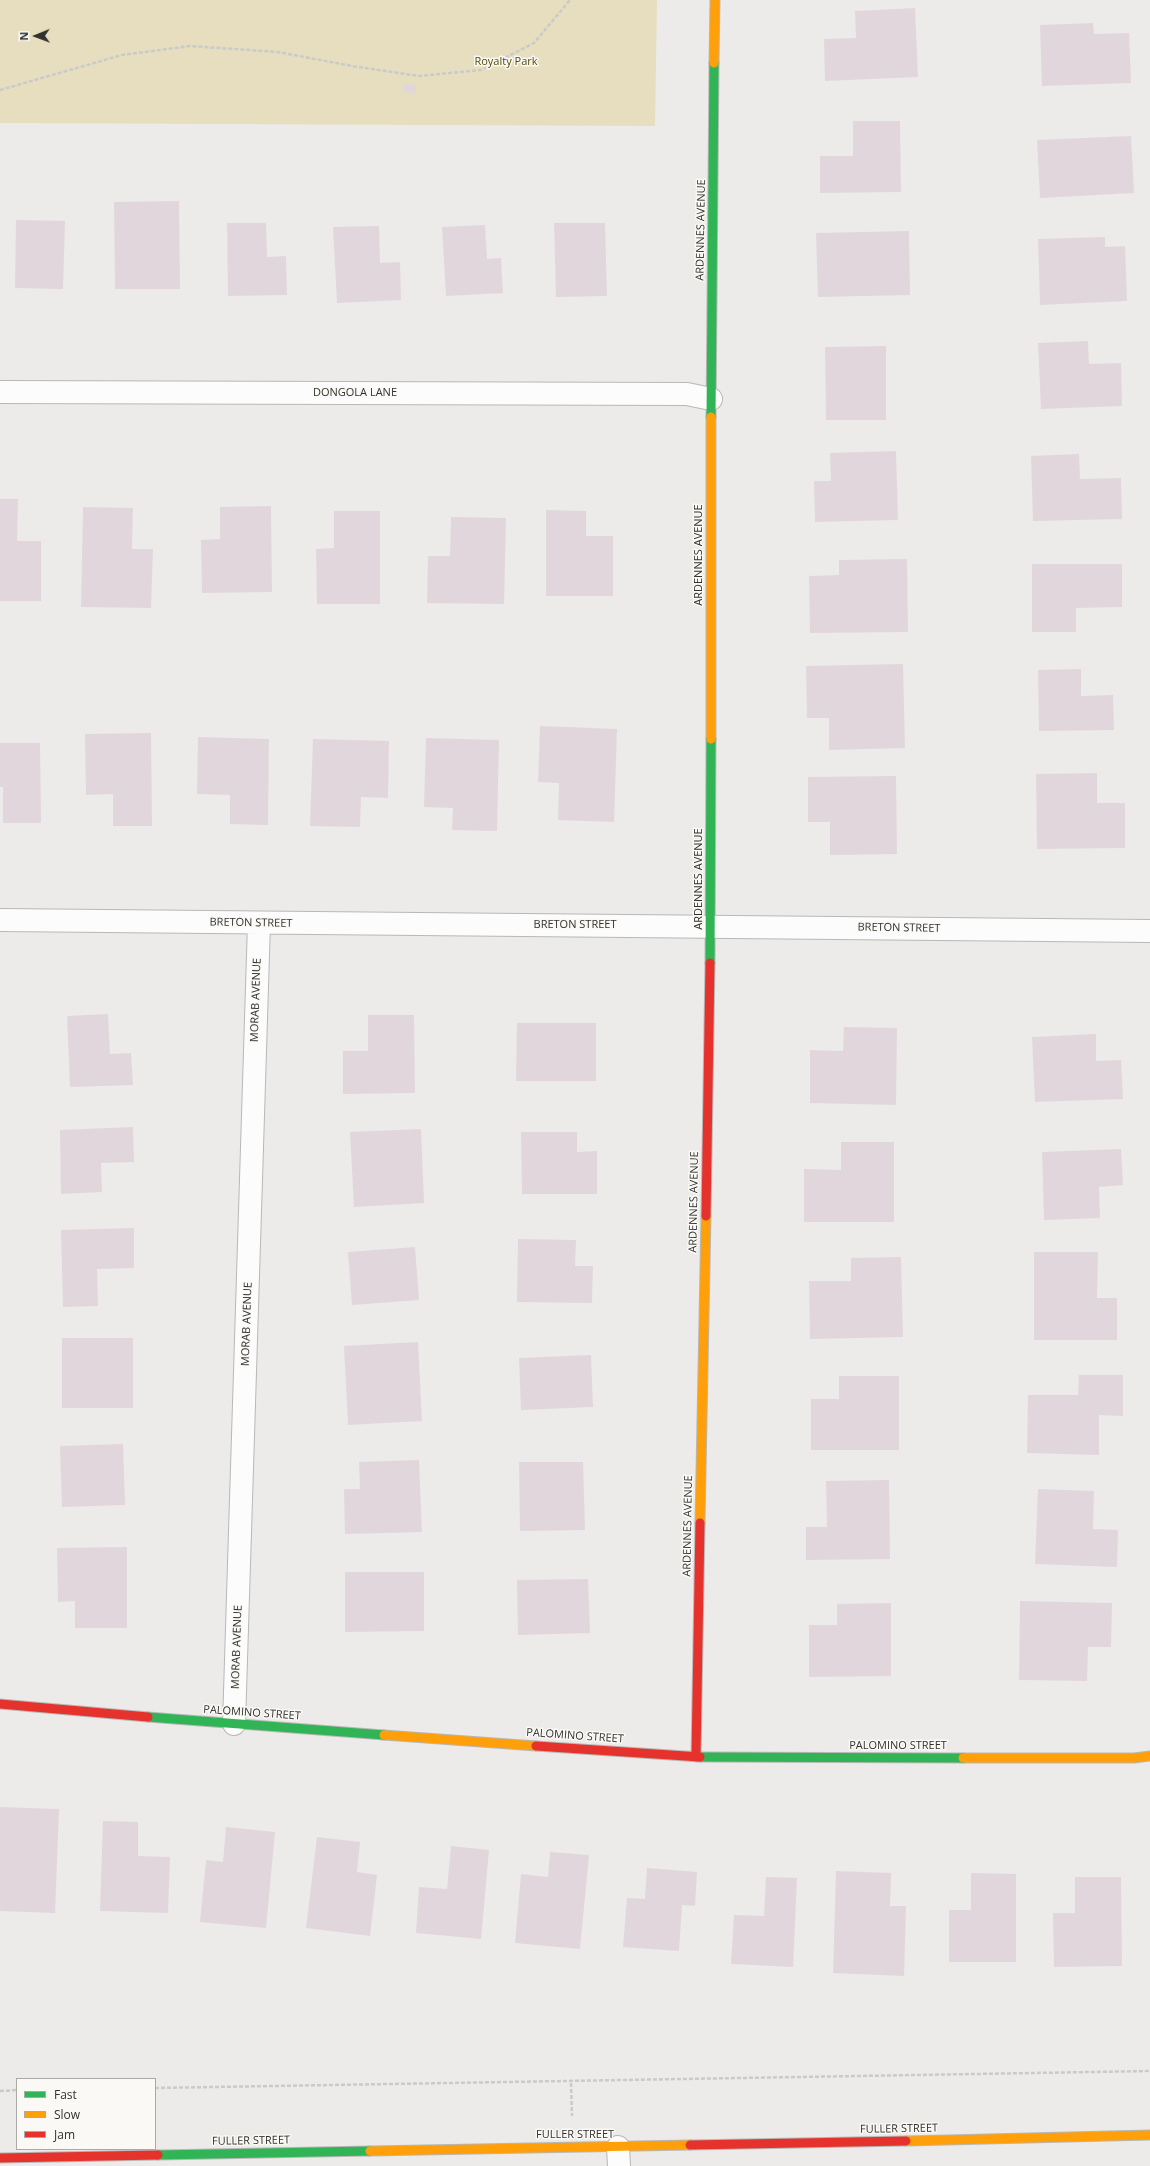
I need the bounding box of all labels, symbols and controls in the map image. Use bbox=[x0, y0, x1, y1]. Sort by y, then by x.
north arrow bbox=[16, 16, 56, 56]
text: N bbox=[16, 32, 31, 41]
park label: Royalty Park bbox=[474, 55, 538, 69]
street label: ARDENNES AVENUE bbox=[694, 179, 708, 281]
street label: DONGOLA LANE bbox=[313, 386, 397, 400]
street label: ARDENNES AVENUE bbox=[692, 504, 706, 606]
street label: ARDENNES AVENUE bbox=[692, 828, 706, 930]
street label: BRETON STREET bbox=[209, 916, 293, 930]
street label: BRETON STREET bbox=[534, 918, 616, 932]
street label: BRETON STREET bbox=[857, 921, 941, 935]
street label: MORAB AVENUE bbox=[248, 958, 264, 1042]
street label: ARDENNES AVENUE bbox=[687, 1151, 701, 1253]
street label: MORAB AVENUE bbox=[239, 1282, 255, 1366]
street label: ARDENNES AVENUE bbox=[681, 1475, 695, 1577]
street label: MORAB AVENUE bbox=[229, 1605, 245, 1689]
street label: PALOMINO STREET bbox=[203, 1703, 301, 1723]
street label: PALOMINO STREET bbox=[526, 1726, 624, 1746]
street label: PALOMINO STREET bbox=[849, 1739, 947, 1753]
legend bbox=[16, 2078, 156, 2150]
text: Fast bbox=[54, 2086, 77, 2103]
text: Slow bbox=[54, 2106, 80, 2123]
street label: FULLER STREET bbox=[860, 2122, 938, 2136]
text: Jam bbox=[54, 2126, 75, 2143]
street label: FULLER STREET bbox=[536, 2128, 614, 2142]
street label: FULLER STREET bbox=[212, 2134, 290, 2148]

